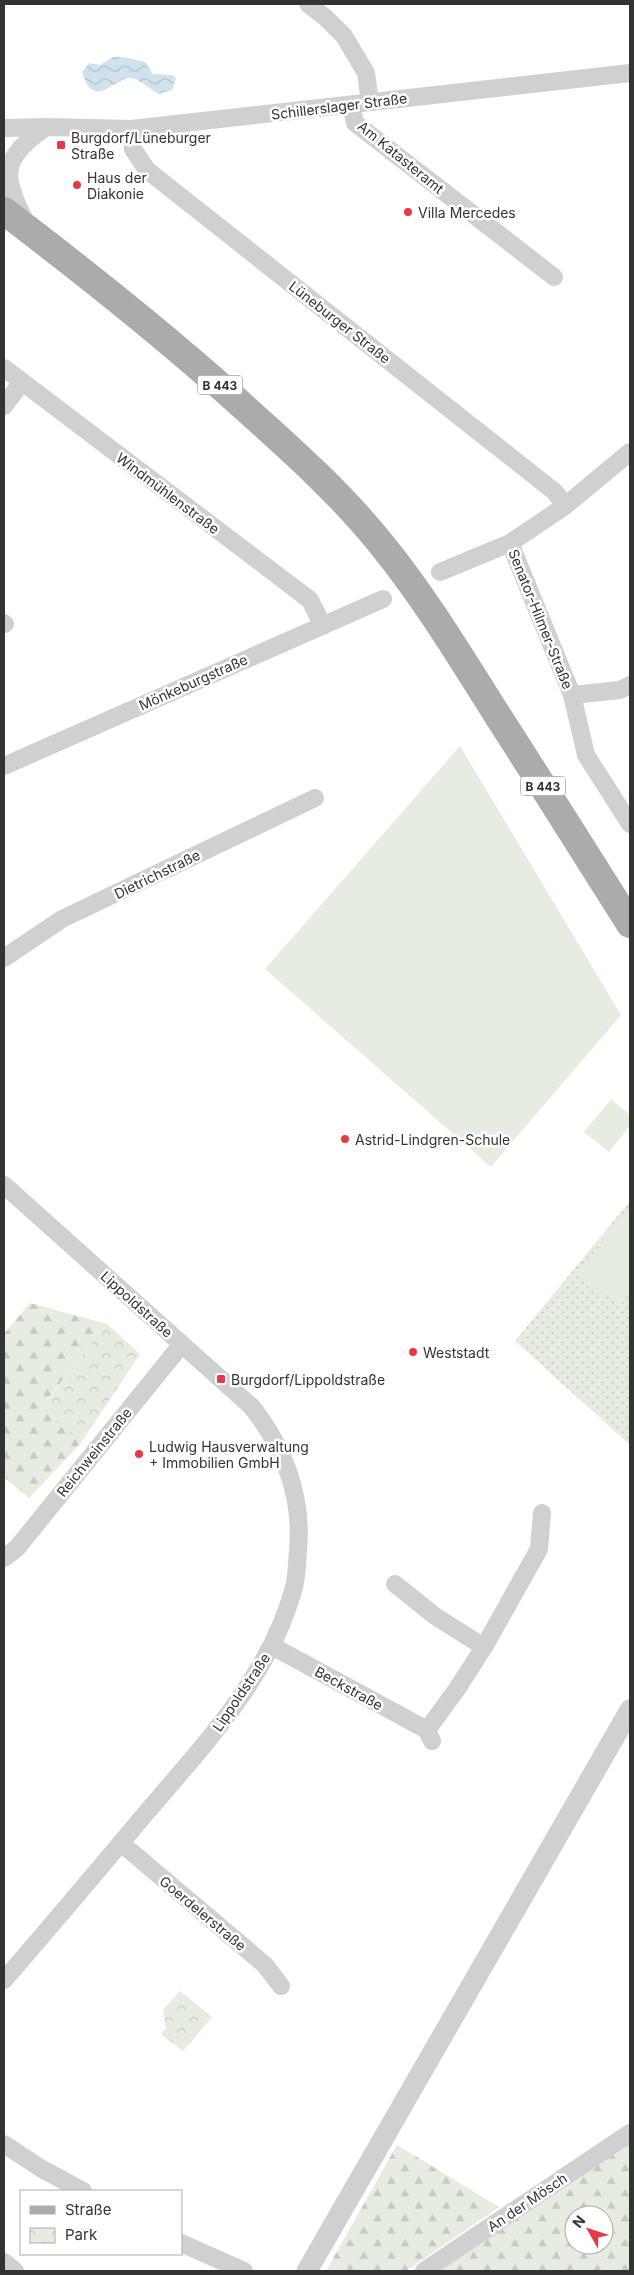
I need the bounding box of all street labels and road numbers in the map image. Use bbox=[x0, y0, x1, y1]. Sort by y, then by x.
street label: Schillerslager Straße bbox=[270, 89, 408, 123]
street label: Am Katasteramt bbox=[355, 117, 448, 197]
street label: Lüneburger Straße bbox=[286, 277, 394, 367]
road number: B 443 bbox=[198, 376, 242, 394]
street label: Windmühlenstraße bbox=[113, 449, 223, 537]
street label: Senator-Hilmer-Straße bbox=[505, 546, 577, 692]
street label: Mönkeburgstraße bbox=[136, 650, 250, 714]
road number: B 443 bbox=[520, 776, 566, 796]
street label: Dietrichstraße bbox=[111, 846, 203, 902]
street label: Lippoldstraße bbox=[98, 1267, 176, 1341]
street label: Reichweinstraße bbox=[53, 1404, 135, 1500]
street label: Lippoldstraße bbox=[209, 1650, 273, 1734]
street label: Beckstraße bbox=[312, 1662, 386, 1714]
street label: Goerdelerstraße bbox=[156, 1872, 250, 1954]
street label: An der Mösch bbox=[484, 2169, 570, 2235]

